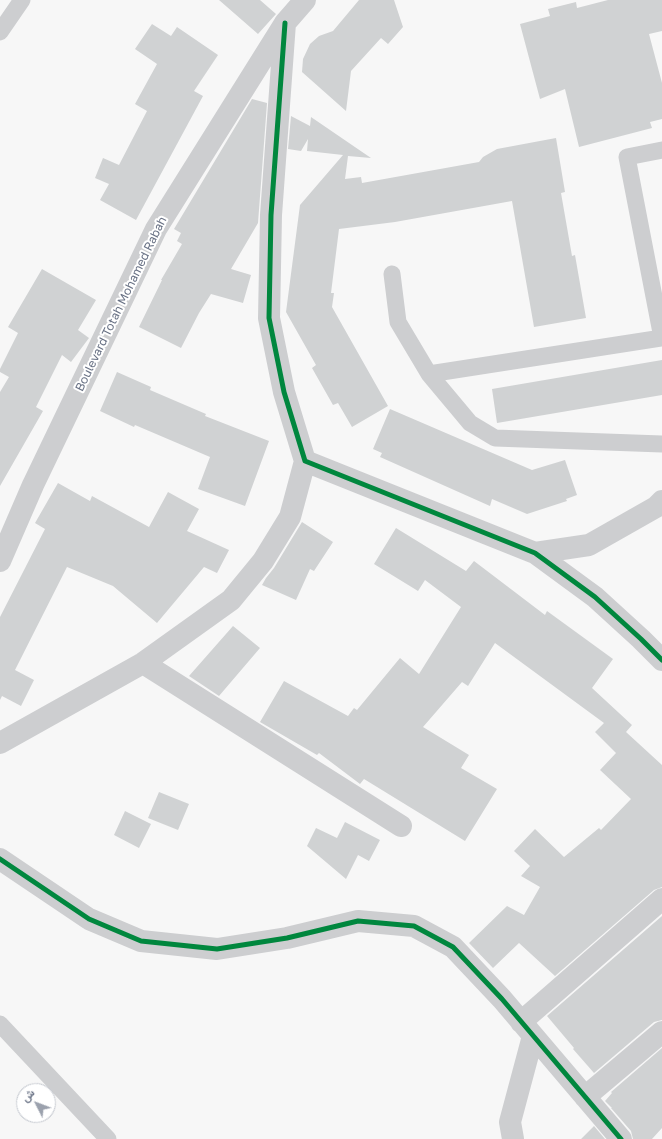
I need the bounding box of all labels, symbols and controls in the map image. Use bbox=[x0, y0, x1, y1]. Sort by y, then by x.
street label: Boulevard Totah Mohamed Rabah bbox=[72, 214, 170, 394]
north arrow bbox=[16, 1083, 56, 1123]
text: ش bbox=[18, 1086, 37, 1105]

